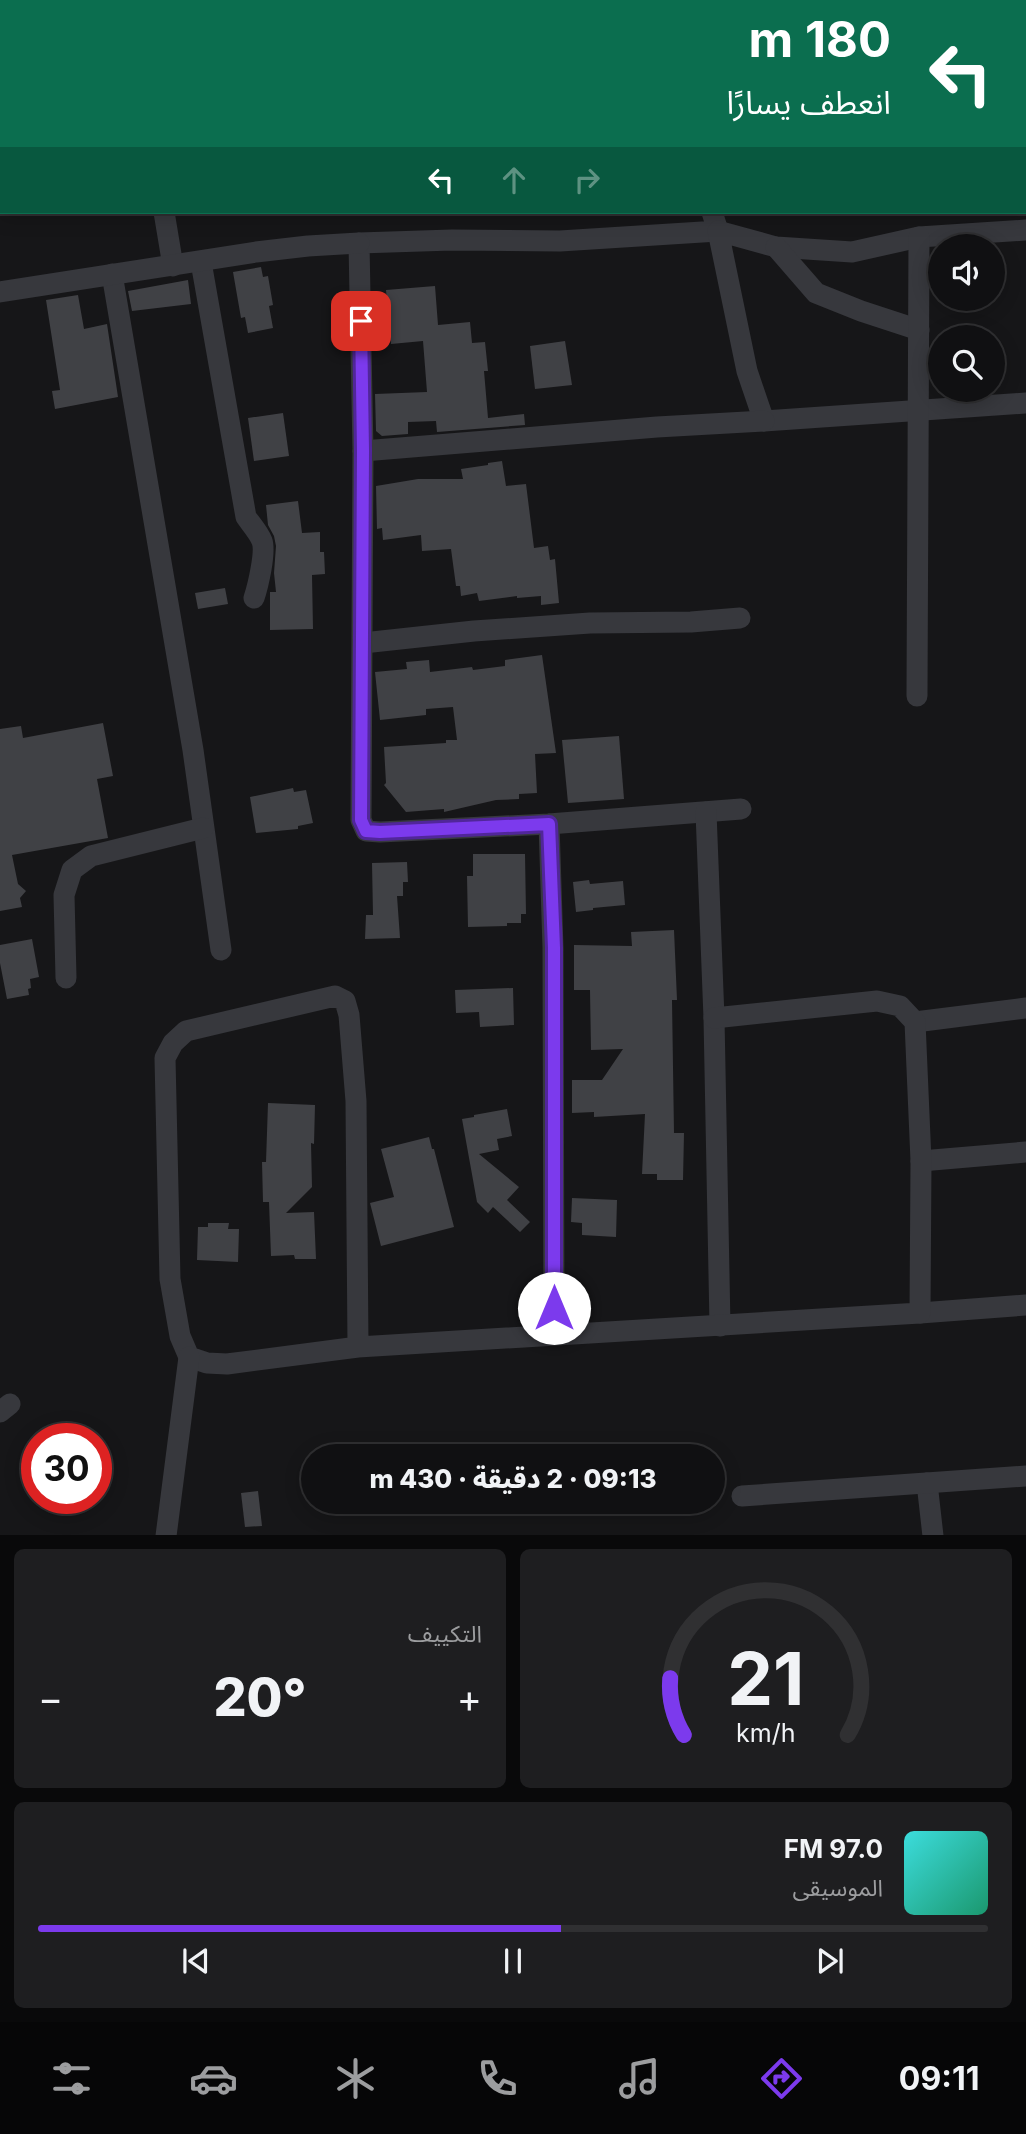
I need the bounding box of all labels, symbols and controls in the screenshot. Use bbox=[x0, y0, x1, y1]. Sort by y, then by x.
text: 180 m bbox=[749, 10, 891, 69]
icon: left bbox=[915, 28, 1006, 119]
text: انعطف يسارًا bbox=[727, 83, 891, 122]
icon: left bbox=[422, 161, 460, 199]
icon: ahead bbox=[495, 161, 533, 199]
icon: right bbox=[568, 161, 606, 199]
map controls bbox=[928, 234, 1005, 402]
button: sound bbox=[928, 234, 1005, 311]
pin bbox=[331, 291, 391, 351]
icon: arrive bbox=[342, 302, 380, 340]
button: search bbox=[928, 325, 1005, 402]
position arrow bbox=[517, 1271, 591, 1345]
speed limit sign: 30 bbox=[21, 1423, 112, 1514]
text: 09:13 · 2 دقيقة · 430 m bbox=[370, 1463, 656, 1494]
text: التكييف bbox=[408, 1620, 482, 1648]
text: 21 bbox=[727, 1634, 805, 1723]
text: 20° bbox=[213, 1666, 307, 1729]
text: − bbox=[38, 1675, 63, 1721]
text: + bbox=[457, 1675, 482, 1721]
text: km/h bbox=[736, 1717, 796, 1747]
text: 97.0 FM bbox=[784, 1833, 883, 1864]
text: الموسيقى bbox=[792, 1874, 883, 1902]
icon: previous bbox=[177, 1942, 215, 1980]
icon: pause bbox=[494, 1942, 532, 1980]
icon: next bbox=[811, 1942, 849, 1980]
icon: filters bbox=[47, 2054, 96, 2103]
icon: car bbox=[189, 2054, 238, 2103]
icon: climate bbox=[331, 2054, 380, 2103]
icon: phone bbox=[473, 2054, 522, 2103]
icon: music bbox=[615, 2054, 664, 2103]
icon: directions bbox=[757, 2054, 806, 2103]
text: 09:11 bbox=[899, 2059, 979, 2098]

